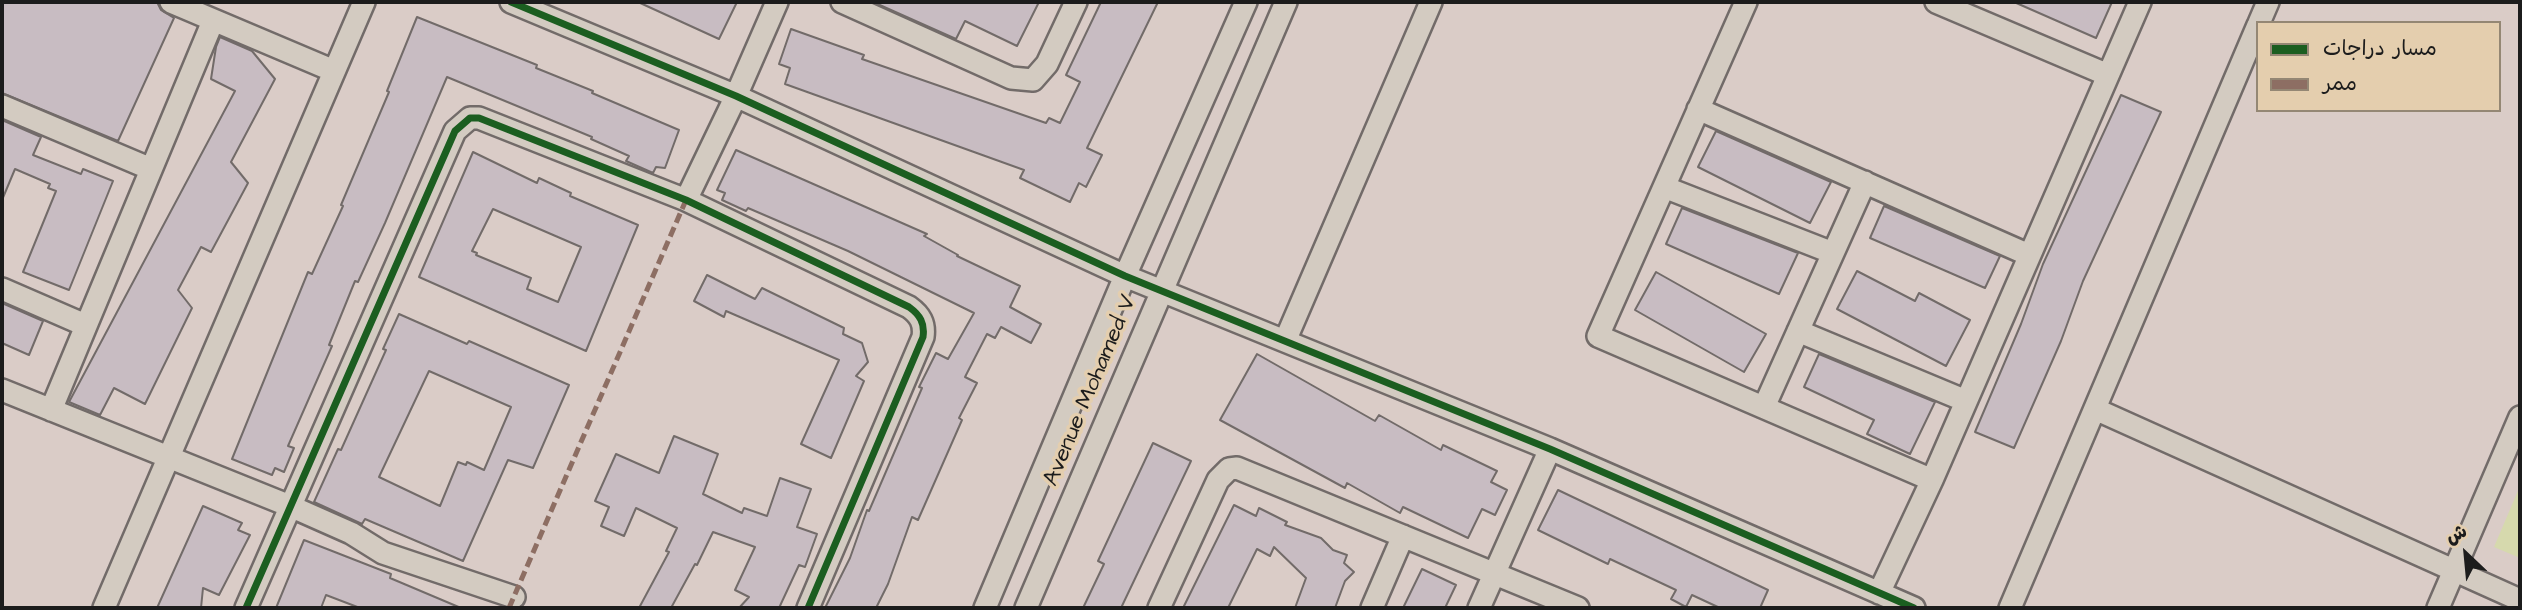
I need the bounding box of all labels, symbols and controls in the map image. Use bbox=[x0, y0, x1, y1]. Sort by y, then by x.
legend bbox=[2256, 21, 2501, 112]
text: مسار دراجات bbox=[2323, 34, 2437, 63]
text: ممر bbox=[2323, 69, 2357, 98]
street label: Avenue Mohamed V bbox=[1038, 291, 1144, 491]
text: ش bbox=[2441, 518, 2472, 551]
north arrow bbox=[2431, 519, 2501, 589]

